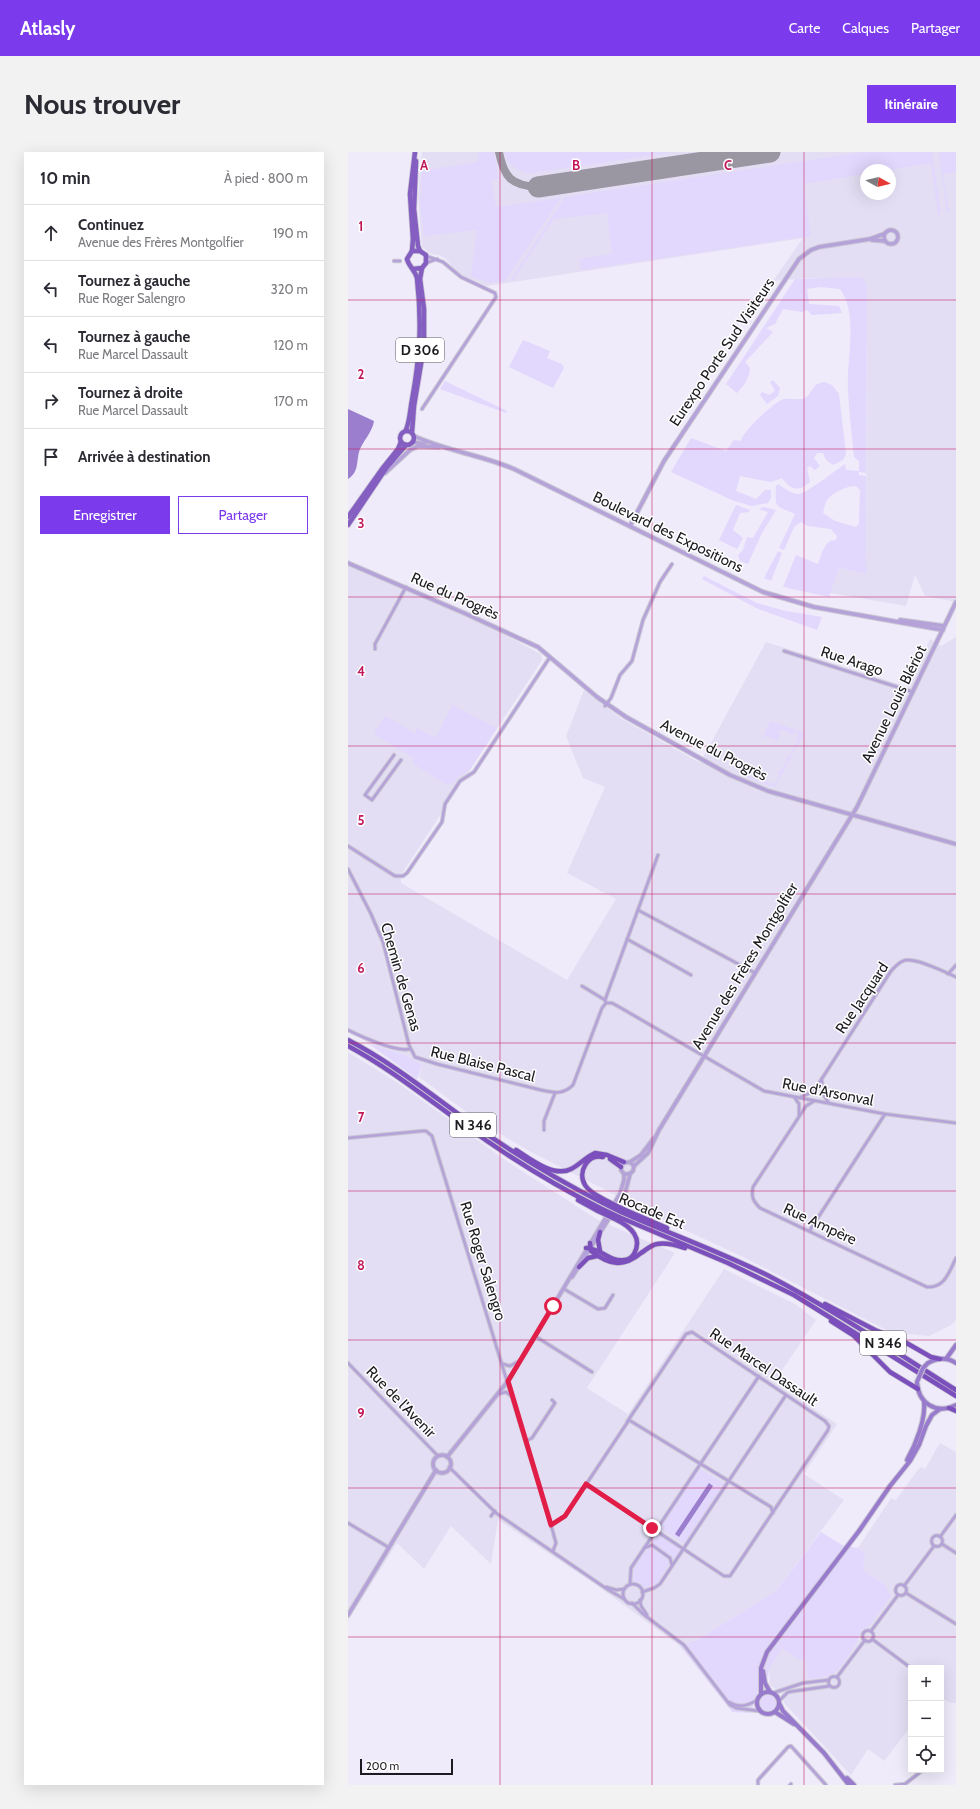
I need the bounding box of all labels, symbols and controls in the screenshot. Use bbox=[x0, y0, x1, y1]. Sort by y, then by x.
text: Atlasly bbox=[20, 17, 76, 40]
text: Carte bbox=[789, 19, 820, 37]
text: Calques bbox=[842, 19, 889, 37]
text: Partager bbox=[911, 19, 960, 37]
button: Itinéraire bbox=[867, 85, 956, 123]
text: Nous trouver bbox=[24, 87, 180, 121]
text: A bbox=[420, 157, 429, 173]
text: B bbox=[572, 157, 580, 173]
text: C bbox=[724, 157, 732, 173]
north arrow bbox=[860, 164, 896, 200]
text: 10 min bbox=[40, 168, 90, 188]
text: À pied · 800 m bbox=[224, 170, 308, 186]
text: Continuez bbox=[78, 216, 144, 234]
text: 1 bbox=[359, 218, 363, 234]
icon: ahead bbox=[40, 222, 62, 244]
text: 190 m bbox=[273, 225, 308, 241]
text: Avenue des Frères Montgolfier bbox=[78, 234, 244, 250]
text: Tournez à gauche bbox=[78, 272, 190, 290]
street label: Eurexpo Porte Sud Visiteurs bbox=[666, 275, 778, 429]
icon: left bbox=[40, 278, 62, 300]
text: 320 m bbox=[271, 281, 308, 297]
text: Rue Roger Salengro bbox=[78, 290, 185, 306]
text: Tournez à gauche bbox=[78, 328, 190, 346]
icon: left bbox=[40, 334, 62, 356]
text: 120 m bbox=[274, 337, 308, 353]
road number: D 306 bbox=[396, 338, 444, 362]
text: Rue Marcel Dassault bbox=[78, 346, 188, 362]
text: 2 bbox=[358, 366, 365, 382]
text: Tournez à droite bbox=[78, 384, 183, 402]
icon: right bbox=[40, 390, 62, 412]
text: 170 m bbox=[274, 393, 308, 409]
text: Rue Marcel Dassault bbox=[78, 402, 188, 418]
icon: arrive bbox=[40, 446, 62, 468]
text: Arrivée à destination bbox=[78, 448, 210, 466]
street label: Boulevard des Expositions bbox=[590, 488, 746, 576]
button: Enregistrer bbox=[40, 496, 170, 534]
button: Partager bbox=[178, 496, 308, 534]
text: 3 bbox=[357, 515, 365, 531]
street label: Rue du Progrès bbox=[408, 569, 502, 623]
street label: Rue Arago bbox=[819, 642, 885, 680]
street label: Avenue Louis Blériot bbox=[858, 642, 930, 766]
text: 4 bbox=[357, 663, 365, 679]
street label: Avenue du Progrès bbox=[657, 715, 771, 785]
text: 5 bbox=[358, 812, 365, 828]
street label: Avenue des Frères Montgolfier bbox=[688, 879, 802, 1053]
street label: Chemin de Genas bbox=[377, 921, 425, 1033]
street label: Rue Jacquard bbox=[832, 959, 892, 1037]
text: 6 bbox=[357, 960, 365, 976]
street label: Rue Blaise Pascal bbox=[429, 1042, 538, 1086]
street label: Rue d'Arsonval bbox=[781, 1074, 876, 1110]
text: 7 bbox=[358, 1109, 365, 1125]
road number: N 346 bbox=[450, 1113, 496, 1137]
street label: Rocade Est bbox=[616, 1189, 688, 1233]
street label: Rue Roger Salengro bbox=[456, 1199, 510, 1323]
street label: Rue Ampère bbox=[781, 1199, 860, 1249]
text: 8 bbox=[357, 1257, 365, 1273]
route start bbox=[544, 1297, 562, 1315]
street label: Rue Marcel Dassault bbox=[706, 1324, 822, 1410]
road number: N 346 bbox=[860, 1331, 906, 1355]
street label: Rue de l'Avenir bbox=[362, 1362, 440, 1442]
text: 9 bbox=[357, 1405, 365, 1421]
route end bbox=[643, 1519, 661, 1537]
map controls bbox=[908, 1665, 944, 1773]
button: + bbox=[908, 1665, 944, 1701]
button: − bbox=[908, 1701, 944, 1737]
button: locate bbox=[908, 1737, 944, 1773]
scale bar bbox=[360, 1757, 453, 1776]
text: 200 m bbox=[366, 1759, 399, 1773]

